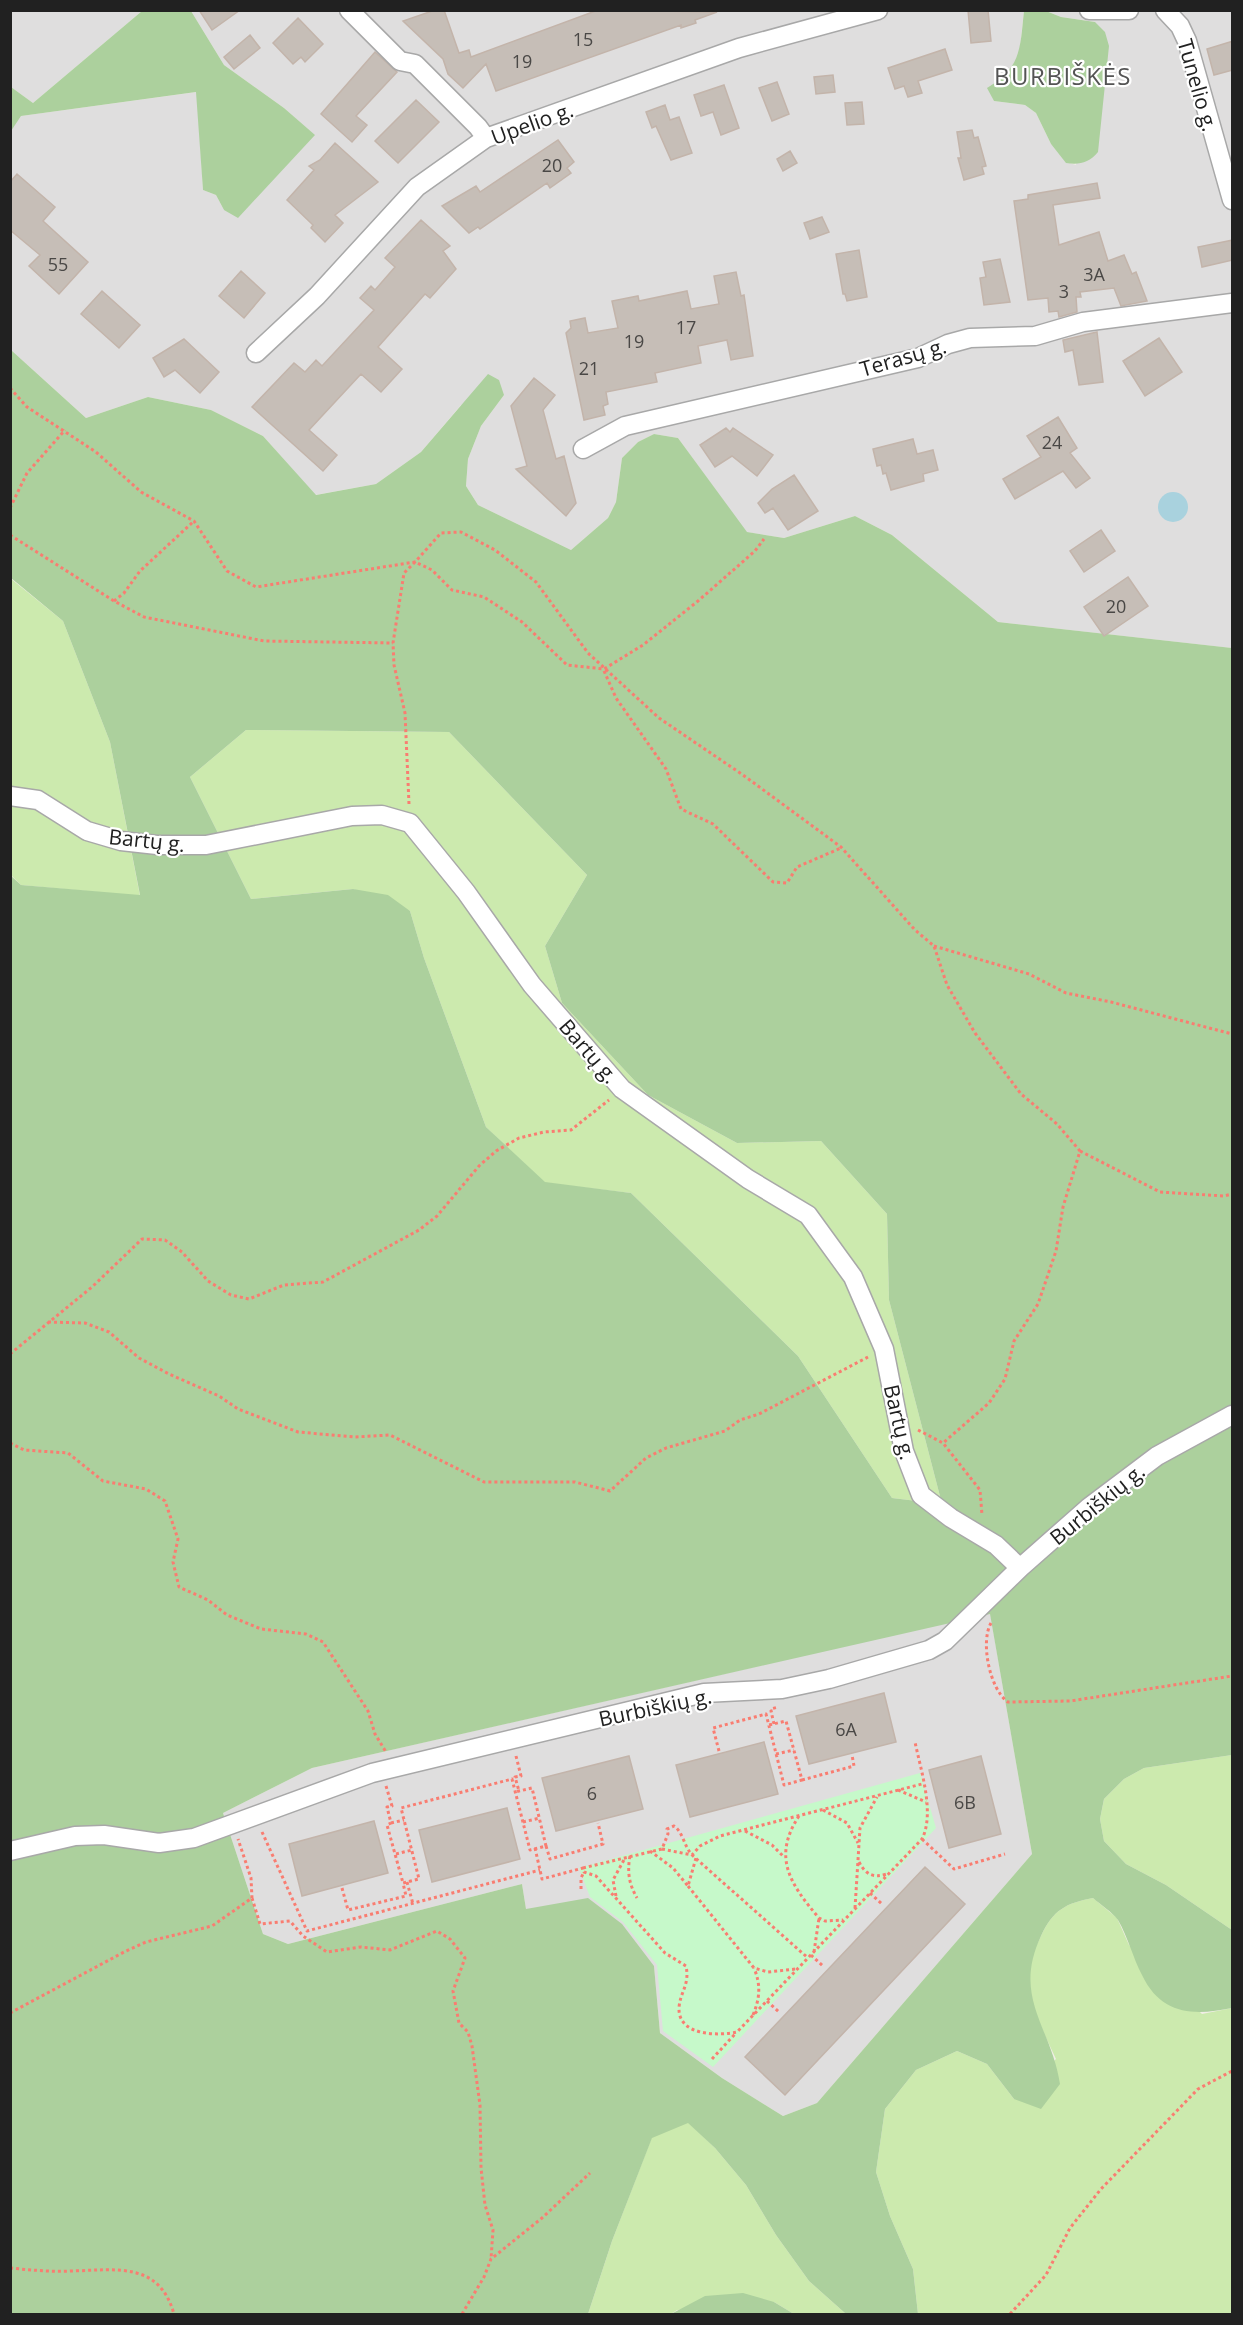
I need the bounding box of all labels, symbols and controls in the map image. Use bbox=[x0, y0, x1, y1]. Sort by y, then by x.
house number: 15 bbox=[573, 27, 593, 51]
street label: Tunelio g. bbox=[1171, 36, 1225, 134]
house number: 19 bbox=[512, 49, 532, 73]
district label: BURBIŠKĖS bbox=[994, 59, 1132, 92]
street label: Upelio g. bbox=[487, 95, 577, 151]
house number: 20 bbox=[542, 153, 562, 177]
house number: 55 bbox=[48, 252, 68, 276]
house number: 3A bbox=[1083, 262, 1105, 286]
house number: 3 bbox=[1059, 279, 1069, 303]
house number: 17 bbox=[676, 315, 696, 339]
house number: 19 bbox=[624, 329, 644, 353]
street label: Terasų g. bbox=[856, 331, 950, 383]
house number: 21 bbox=[579, 356, 599, 380]
house number: 24 bbox=[1042, 430, 1062, 454]
house number: 20 bbox=[1106, 594, 1126, 618]
street label: Bartų g. bbox=[107, 822, 187, 858]
street label: Bartų g. bbox=[553, 1013, 625, 1089]
street label: Bartų g. bbox=[878, 1382, 922, 1462]
street label: Burbiškių g. bbox=[1044, 1457, 1150, 1551]
street label: Burbiškių g. bbox=[596, 1681, 714, 1733]
house number: 6A bbox=[835, 1717, 857, 1741]
house number: 6 bbox=[587, 1781, 597, 1805]
house number: 6B bbox=[954, 1790, 976, 1814]

